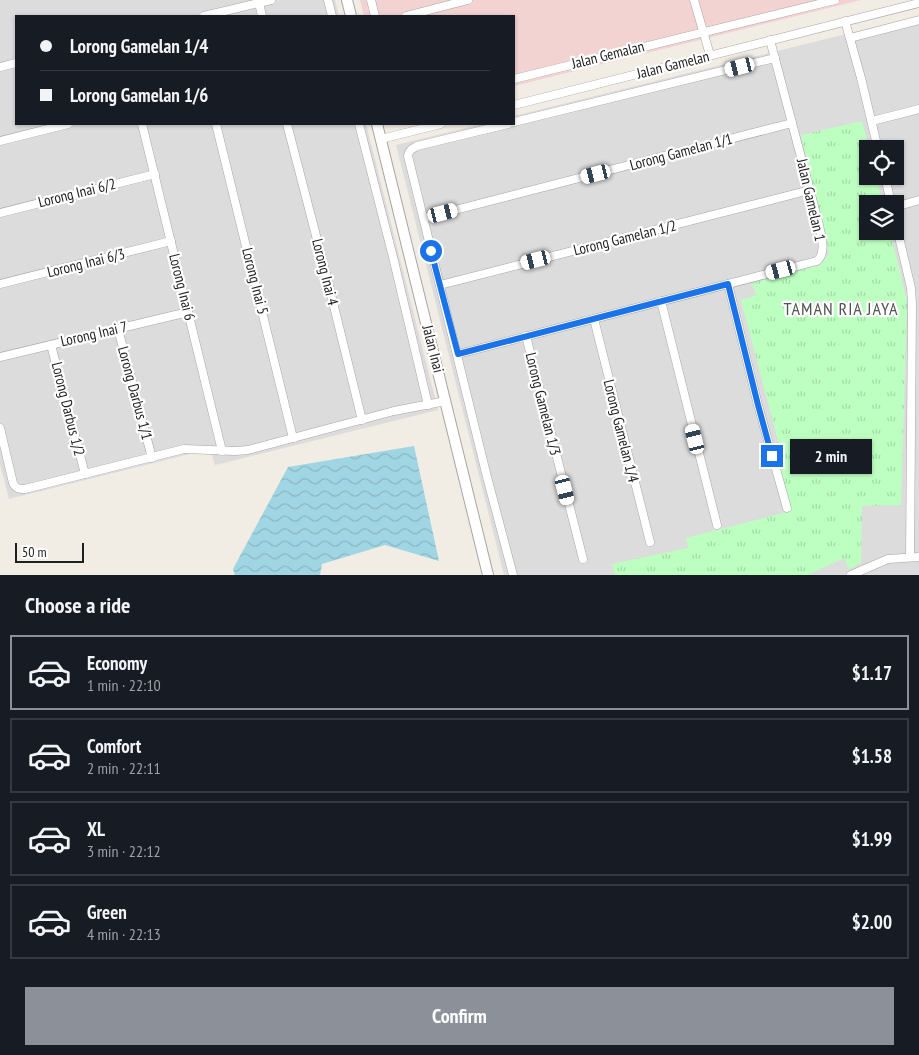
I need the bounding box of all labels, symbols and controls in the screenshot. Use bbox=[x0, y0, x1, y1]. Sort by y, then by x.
text: Lorong Gamelan 1/4 bbox=[70, 34, 208, 58]
street label: Jalan Gemalan bbox=[569, 36, 646, 73]
street label: Jalan Gamelan bbox=[634, 46, 711, 83]
car bbox=[723, 56, 756, 78]
text: Lorong Gamelan 1/6 bbox=[70, 83, 208, 107]
street label: Lorong Gamelan 1/1 bbox=[628, 129, 734, 174]
map controls bbox=[859, 140, 904, 240]
button: locate bbox=[859, 140, 904, 185]
street label: Jalan Gamelan 1 bbox=[793, 156, 830, 243]
car bbox=[579, 163, 612, 185]
street label: Lorong Inai 6/2 bbox=[36, 174, 118, 211]
button: layers bbox=[859, 195, 904, 240]
car bbox=[426, 202, 459, 224]
street label: Lorong Gamelan 1/2 bbox=[571, 216, 678, 259]
street label: Lorong Inai 4 bbox=[308, 237, 343, 307]
route start bbox=[420, 240, 442, 262]
street label: Lorong Inai 6/3 bbox=[45, 244, 127, 281]
street label: Lorong Inai 5 bbox=[238, 246, 273, 316]
car bbox=[519, 249, 552, 271]
street label: Lorong Inai 6 bbox=[165, 252, 200, 322]
car bbox=[764, 259, 797, 281]
district label: TAMAN RIA JAYA bbox=[783, 297, 899, 320]
street label: Lorong Inai 7 bbox=[59, 317, 129, 350]
street label: Jalan Inai bbox=[418, 322, 449, 375]
street label: Lorong Darbus 1/1 bbox=[114, 344, 157, 442]
street label: Lorong Gamelan 1/3 bbox=[522, 350, 565, 457]
street label: Lorong Darbus 1/2 bbox=[48, 360, 89, 458]
street label: Lorong Gamelan 1/4 bbox=[600, 377, 644, 485]
car bbox=[684, 423, 705, 455]
callout: 2 min bbox=[790, 438, 872, 474]
route end bbox=[761, 445, 783, 467]
text: 2 min bbox=[815, 446, 847, 466]
car bbox=[554, 474, 575, 506]
scale bar bbox=[15, 540, 84, 563]
text: 50 m bbox=[22, 543, 47, 561]
text: Choose a ride bbox=[25, 591, 130, 619]
icon: car bbox=[27, 650, 72, 695]
text: Economy bbox=[87, 651, 147, 675]
text: $1.17 bbox=[852, 661, 892, 685]
text: 1 min · 22:10 bbox=[87, 675, 161, 695]
icon: car bbox=[27, 733, 72, 778]
text: Comfort bbox=[87, 734, 141, 758]
text: $1.58 bbox=[852, 744, 892, 768]
text: 2 min · 22:11 bbox=[87, 758, 161, 778]
icon: car bbox=[27, 816, 72, 861]
text: XL bbox=[87, 817, 105, 841]
text: $1.99 bbox=[852, 827, 892, 851]
text: 3 min · 22:12 bbox=[87, 841, 161, 861]
icon: car bbox=[27, 899, 72, 944]
text: Green bbox=[87, 900, 127, 924]
text: $2.00 bbox=[852, 910, 892, 934]
text: 4 min · 22:13 bbox=[87, 924, 161, 944]
button: Confirm bbox=[25, 987, 894, 1045]

